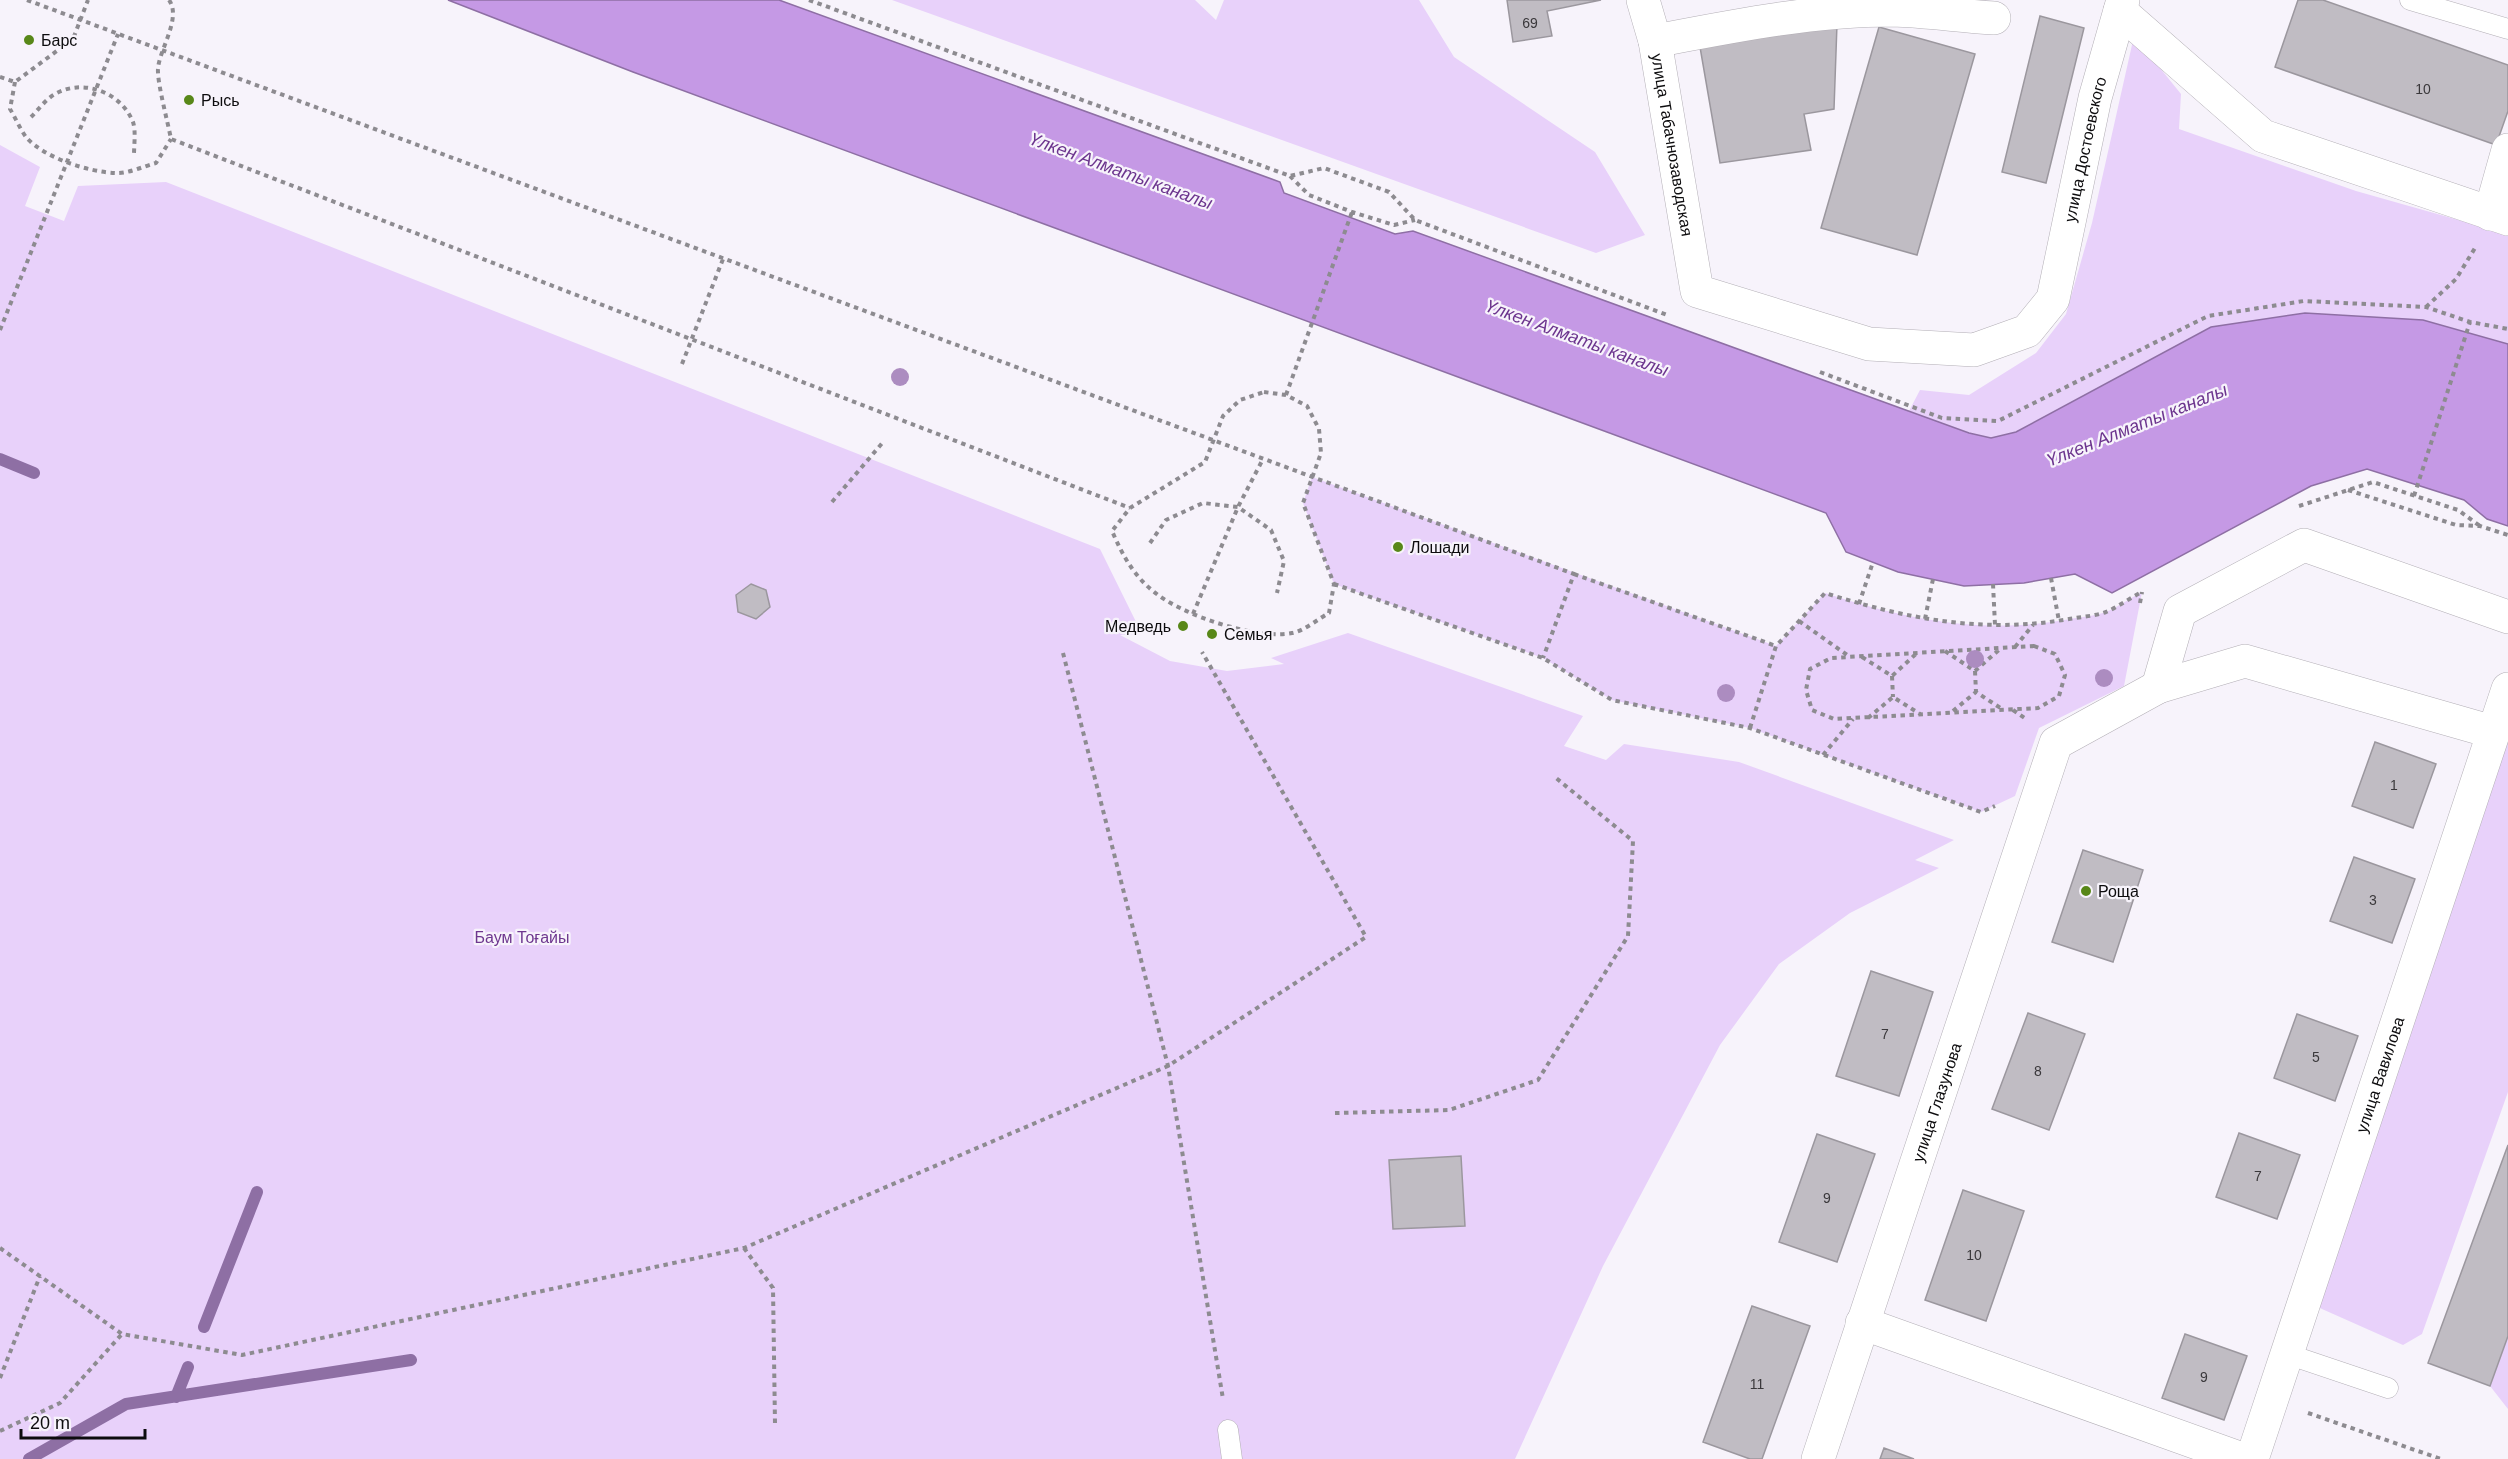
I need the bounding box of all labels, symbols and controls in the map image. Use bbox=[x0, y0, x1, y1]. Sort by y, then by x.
house number: 69 bbox=[1522, 15, 1538, 31]
place label: Барс bbox=[41, 32, 77, 49]
marker: Барс bbox=[22, 33, 36, 47]
street label: улица Табачнозаводская bbox=[1649, 52, 1696, 238]
street label: улица Достоевского bbox=[2061, 75, 2109, 223]
house number: 10 bbox=[2415, 81, 2431, 97]
place label: Рысь bbox=[201, 92, 240, 109]
marker: Рысь bbox=[182, 93, 196, 107]
water label: Үлкен Алматы каналы bbox=[1027, 129, 1215, 213]
water label: Үлкен Алматы каналы bbox=[1483, 296, 1671, 380]
water label: Үлкен Алматы каналы bbox=[2044, 380, 2230, 470]
place label: Лошади bbox=[1410, 539, 1469, 556]
marker: Лошади bbox=[1391, 540, 1405, 554]
place label: Медведь bbox=[1105, 618, 1171, 635]
marker: Медведь bbox=[1176, 619, 1190, 633]
place label: Семья bbox=[1224, 626, 1272, 643]
marker: Семья bbox=[1205, 627, 1219, 641]
house number: 1 bbox=[2390, 777, 2398, 793]
place label: Роща bbox=[2098, 883, 2139, 900]
marker: Роща bbox=[2079, 884, 2093, 898]
house number: 3 bbox=[2369, 892, 2377, 908]
park label: Баум Тоғайы bbox=[474, 929, 570, 946]
street label: улица Вавилова bbox=[2353, 1014, 2407, 1135]
house number: 7 bbox=[1881, 1026, 1889, 1042]
street label: улица Глазунова bbox=[1909, 1040, 1964, 1164]
house number: 5 bbox=[2312, 1049, 2320, 1065]
house number: 8 bbox=[2034, 1063, 2042, 1079]
house number: 7 bbox=[2254, 1168, 2262, 1184]
house number: 9 bbox=[1823, 1190, 1831, 1206]
house number: 10 bbox=[1966, 1247, 1982, 1263]
house number: 9 bbox=[2200, 1369, 2208, 1385]
house number: 11 bbox=[1750, 1376, 1764, 1392]
scale bar bbox=[21, 1402, 146, 1440]
text: 20 m bbox=[30, 1413, 70, 1433]

